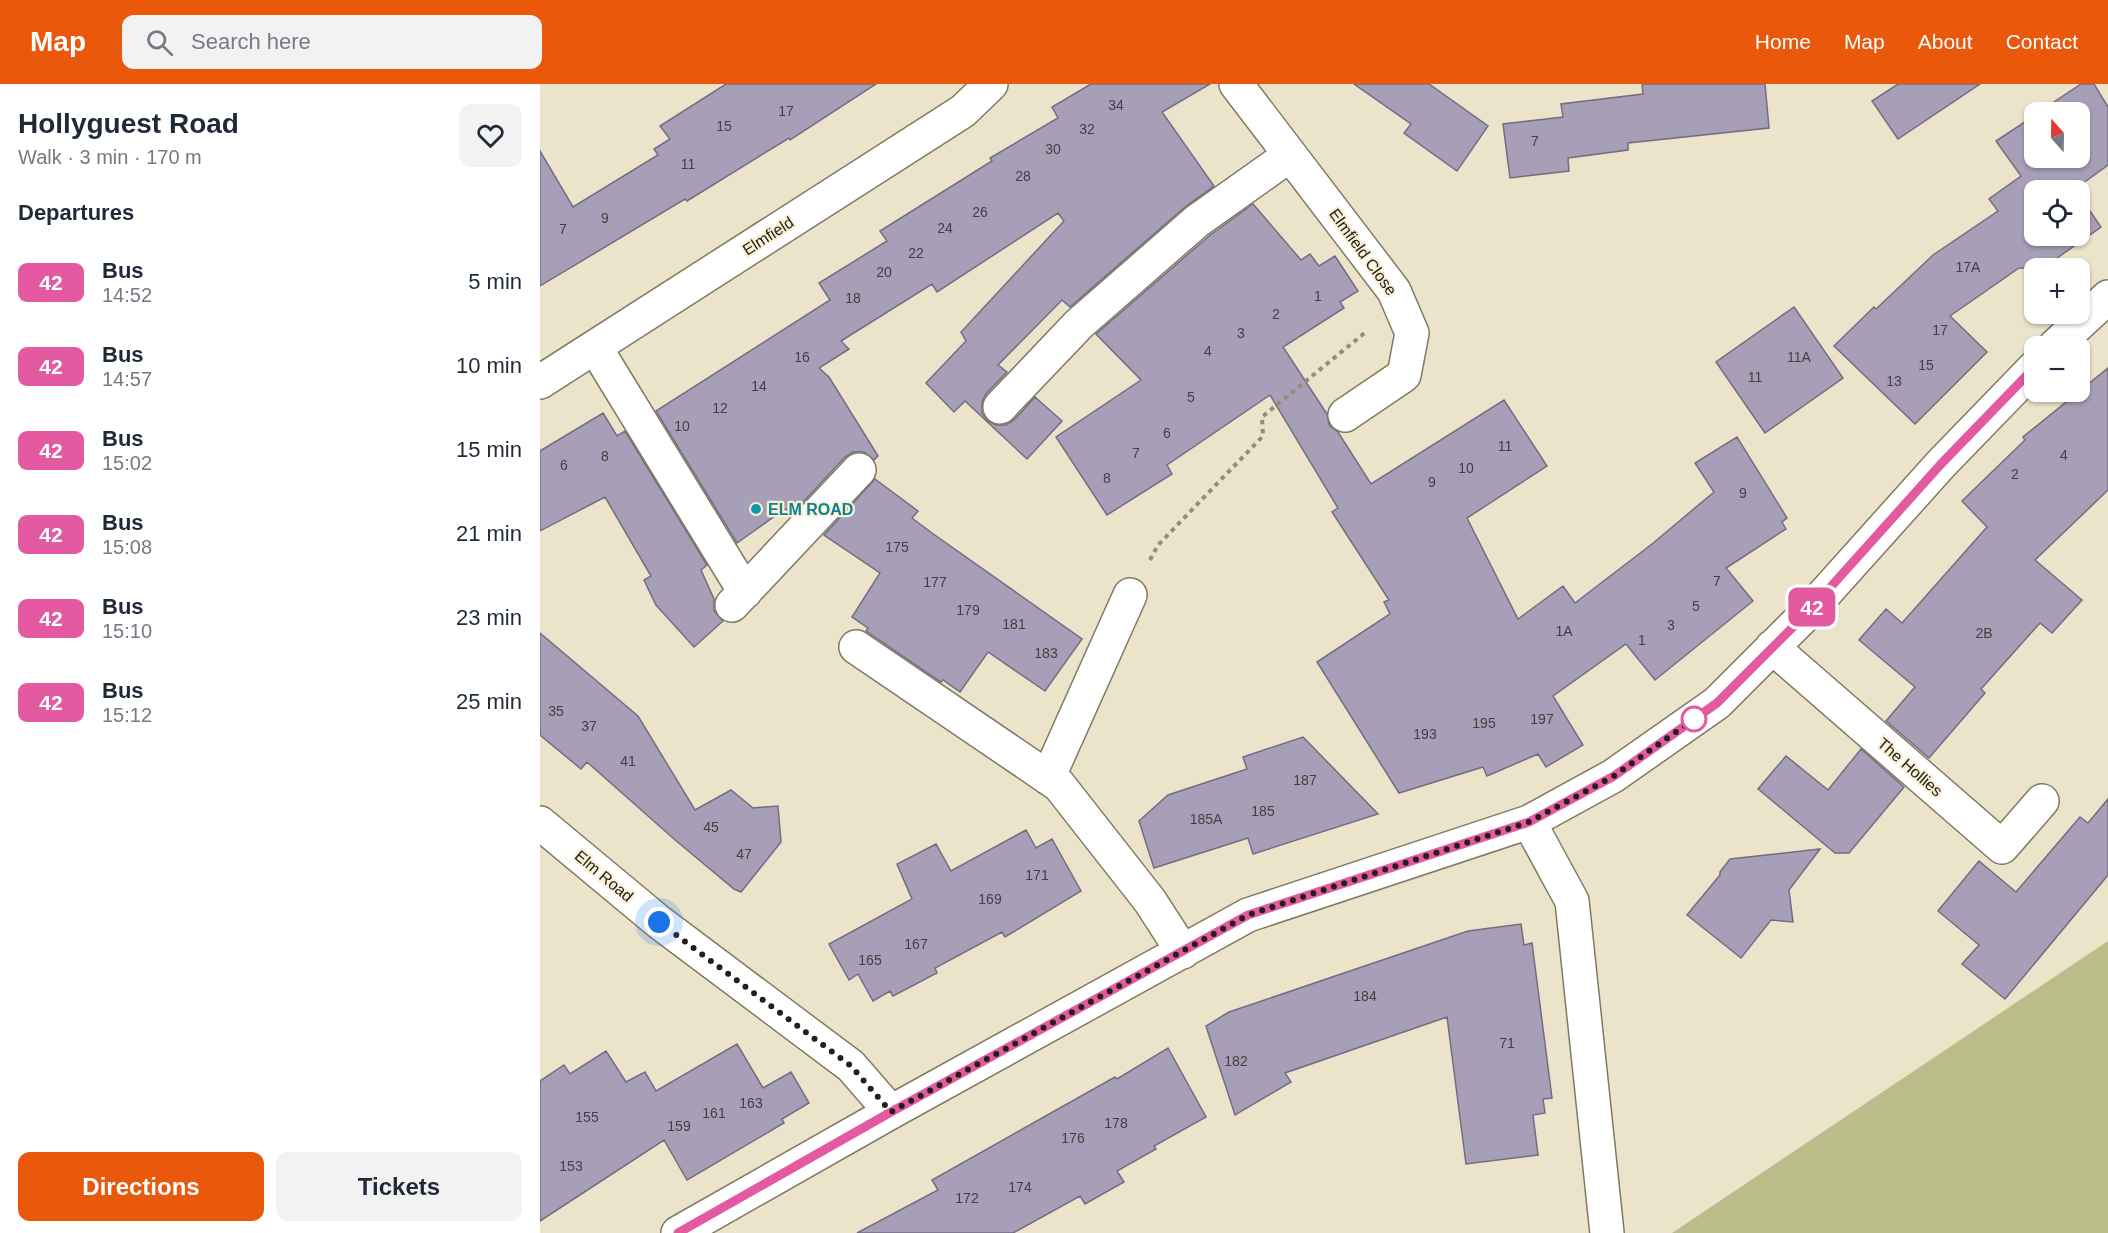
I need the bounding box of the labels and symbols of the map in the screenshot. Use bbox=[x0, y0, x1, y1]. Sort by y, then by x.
house number: 34 bbox=[1108, 97, 1124, 113]
north arrow bbox=[2024, 102, 2090, 168]
house number: 17 bbox=[778, 103, 794, 119]
house number: 15 bbox=[716, 118, 732, 134]
house number: 32 bbox=[1079, 121, 1095, 137]
house number: 7 bbox=[1531, 133, 1539, 149]
house number: 30 bbox=[1045, 141, 1061, 157]
house number: 11 bbox=[681, 156, 695, 172]
house number: 28 bbox=[1015, 168, 1031, 184]
house number: 26 bbox=[972, 204, 988, 220]
street label: Elmfield Close bbox=[1326, 206, 1400, 298]
house number: 9 bbox=[601, 210, 609, 226]
street label: Elmfield bbox=[740, 213, 796, 259]
house number: 24 bbox=[937, 220, 953, 236]
house number: 7 bbox=[559, 221, 567, 237]
house number: 22 bbox=[908, 245, 924, 261]
house number: 17A bbox=[1956, 259, 1981, 275]
house number: 20 bbox=[876, 264, 892, 280]
house number: 1 bbox=[1314, 288, 1322, 304]
house number: 18 bbox=[845, 290, 861, 306]
house number: 2 bbox=[1272, 306, 1280, 322]
house number: 17 bbox=[1932, 322, 1948, 338]
house number: 3 bbox=[1237, 325, 1245, 341]
house number: 4 bbox=[1204, 343, 1212, 359]
house number: 16 bbox=[794, 349, 810, 365]
house number: 11A bbox=[1787, 349, 1812, 365]
house number: 15 bbox=[1918, 357, 1934, 373]
house number: 11 bbox=[1748, 369, 1762, 385]
house number: 13 bbox=[1886, 373, 1902, 389]
house number: 14 bbox=[751, 378, 767, 394]
house number: 5 bbox=[1187, 389, 1195, 405]
house number: 12 bbox=[712, 400, 728, 416]
house number: 10 bbox=[674, 418, 690, 434]
house number: 6 bbox=[1163, 425, 1171, 441]
house number: 11 bbox=[1498, 438, 1512, 454]
house number: 7 bbox=[1132, 445, 1140, 461]
house number: 4 bbox=[2060, 447, 2068, 463]
house number: 8 bbox=[601, 448, 609, 464]
house number: 6 bbox=[560, 457, 568, 473]
house number: 10 bbox=[1458, 460, 1474, 476]
house number: 2 bbox=[2011, 466, 2019, 482]
house number: 8 bbox=[1103, 470, 1111, 486]
house number: 9 bbox=[1428, 474, 1436, 490]
house number: 9 bbox=[1739, 485, 1747, 501]
place label: ELM ROAD bbox=[768, 501, 853, 518]
marker: ELM ROAD bbox=[749, 502, 763, 516]
house number: 175 bbox=[885, 539, 909, 555]
house number: 7 bbox=[1713, 573, 1721, 589]
house number: 177 bbox=[923, 574, 947, 590]
line badge: 42 bbox=[1785, 588, 1839, 626]
house number: 5 bbox=[1692, 598, 1700, 614]
house number: 179 bbox=[956, 602, 980, 618]
house number: 181 bbox=[1002, 616, 1026, 632]
house number: 3 bbox=[1667, 617, 1675, 633]
house number: 1A bbox=[1555, 623, 1573, 639]
house number: 2B bbox=[1975, 625, 1993, 641]
house number: 1 bbox=[1638, 632, 1646, 648]
house number: 183 bbox=[1034, 645, 1058, 661]
house number: 35 bbox=[548, 703, 564, 719]
unlabelled marker bbox=[1681, 706, 1707, 732]
house number: 197 bbox=[1530, 711, 1554, 727]
house number: 195 bbox=[1472, 715, 1496, 731]
house number: 37 bbox=[581, 718, 597, 734]
house number: 193 bbox=[1413, 726, 1437, 742]
street label: The Hollies bbox=[1874, 734, 1946, 800]
house number: 41 bbox=[620, 753, 636, 769]
house number: 187 bbox=[1293, 772, 1317, 788]
house number: 185 bbox=[1251, 803, 1275, 819]
house number: 185A bbox=[1190, 811, 1223, 827]
house number: 45 bbox=[703, 819, 719, 835]
house number: 47 bbox=[736, 846, 752, 862]
street label: Elm Road bbox=[572, 847, 636, 905]
house number: 171 bbox=[1025, 867, 1049, 883]
house number: 169 bbox=[978, 891, 1002, 907]
your location bbox=[644, 907, 674, 937]
house number: 167 bbox=[904, 936, 928, 952]
house number: 165 bbox=[858, 952, 882, 968]
house number: 184 bbox=[1353, 988, 1377, 1004]
house number: 71 bbox=[1499, 1035, 1515, 1051]
house number: 182 bbox=[1224, 1053, 1248, 1069]
house number: 163 bbox=[739, 1095, 763, 1111]
house number: 161 bbox=[702, 1105, 726, 1121]
house number: 155 bbox=[575, 1109, 599, 1125]
house number: 178 bbox=[1104, 1115, 1128, 1131]
house number: 159 bbox=[667, 1118, 691, 1134]
house number: 176 bbox=[1061, 1130, 1085, 1146]
house number: 153 bbox=[559, 1158, 583, 1174]
house number: 174 bbox=[1008, 1179, 1032, 1195]
house number: 172 bbox=[955, 1190, 979, 1206]

